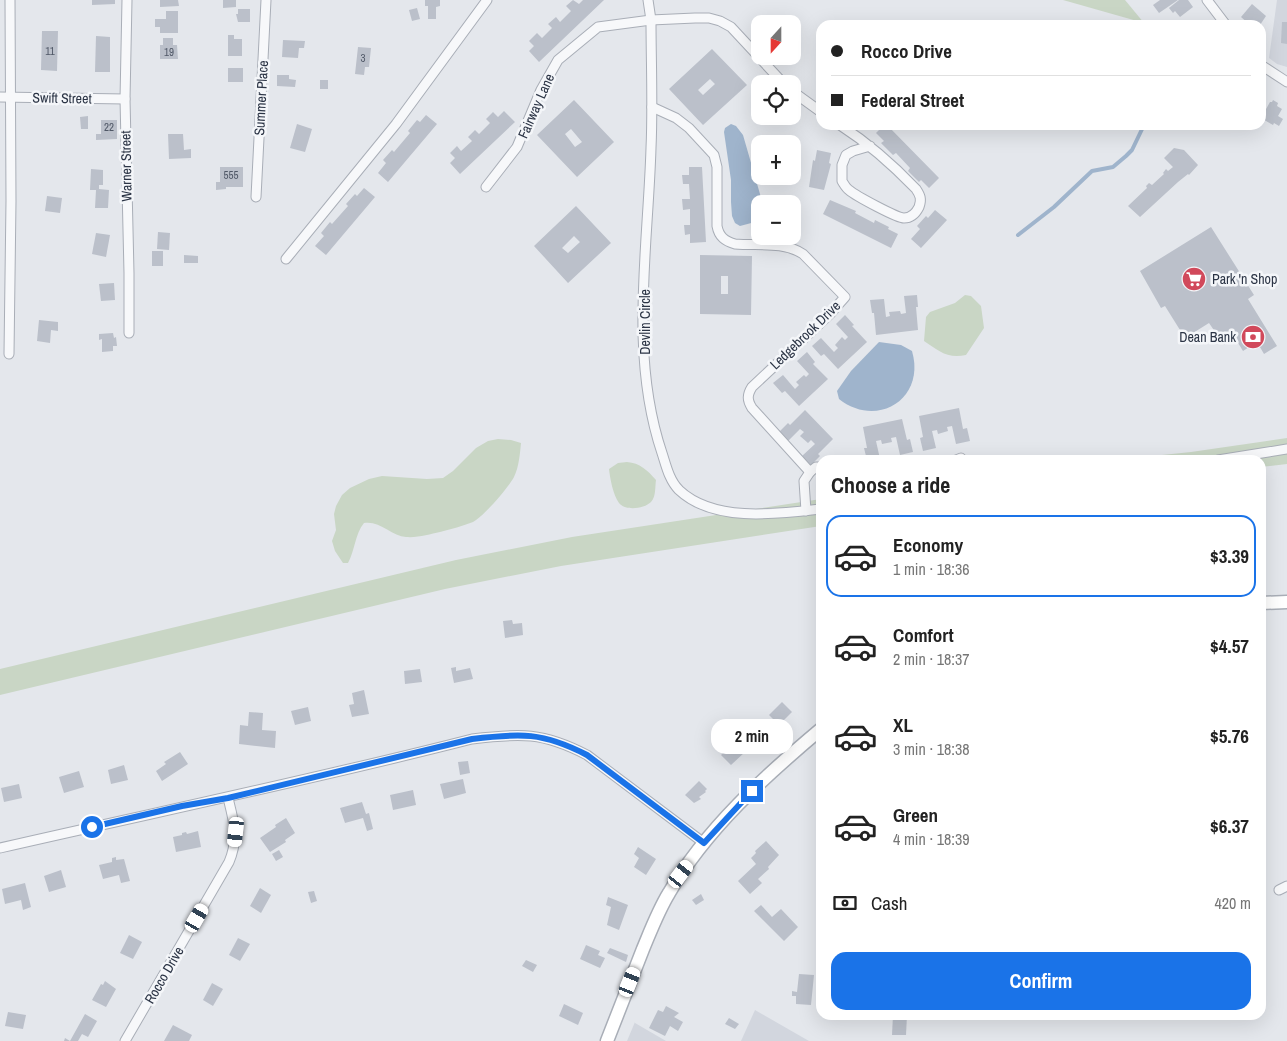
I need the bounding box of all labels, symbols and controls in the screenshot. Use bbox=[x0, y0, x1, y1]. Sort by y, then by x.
north arrow bbox=[751, 15, 801, 65]
map controls bbox=[751, 15, 801, 245]
text: Rocco Drive bbox=[861, 38, 952, 64]
house number: 11 bbox=[45, 44, 55, 58]
house number: 19 bbox=[164, 45, 174, 59]
house number: 3 bbox=[360, 51, 366, 65]
street label: Summer Place bbox=[250, 60, 272, 136]
street label: Fairway Lane bbox=[514, 71, 558, 141]
button: locate bbox=[751, 75, 801, 125]
text: Federal Street bbox=[861, 87, 964, 113]
street label: Swift Street bbox=[32, 88, 92, 108]
house number: 22 bbox=[104, 120, 114, 134]
street label: Warner Street bbox=[116, 130, 136, 202]
button: + bbox=[751, 135, 801, 185]
house number: 555 bbox=[223, 168, 239, 182]
button: − bbox=[751, 195, 801, 245]
supermarket icon: Park 'n Shop bbox=[1181, 266, 1207, 292]
place label: Park 'n Shop bbox=[1212, 270, 1277, 288]
street label: Devlin Circle bbox=[636, 289, 654, 355]
street label: Ledgebrook Drive bbox=[766, 297, 844, 373]
bank icon: Dean Bank bbox=[1240, 324, 1266, 350]
place label: Dean Bank bbox=[1179, 328, 1236, 346]
text: Choose a ride bbox=[831, 470, 950, 500]
text: Economy bbox=[893, 532, 963, 558]
icon: car bbox=[833, 534, 878, 579]
text: $3.39 bbox=[1210, 543, 1249, 569]
text: 1 min · 18:36 bbox=[893, 558, 970, 580]
text: Comfort bbox=[893, 622, 954, 648]
icon: car bbox=[833, 624, 878, 669]
text: $4.57 bbox=[1210, 633, 1249, 659]
text: 2 min · 18:37 bbox=[893, 648, 970, 670]
text: XL bbox=[893, 712, 913, 738]
icon: car bbox=[833, 714, 878, 759]
callout: 2 min bbox=[711, 718, 793, 754]
text: $5.76 bbox=[1210, 723, 1249, 749]
text: 2 min bbox=[735, 725, 769, 747]
text: 3 min · 18:38 bbox=[893, 738, 970, 760]
route end bbox=[741, 780, 763, 802]
text: Green bbox=[893, 802, 938, 828]
icon: car bbox=[833, 804, 878, 849]
text: $6.37 bbox=[1210, 813, 1249, 839]
route start bbox=[81, 816, 103, 838]
car bbox=[226, 816, 245, 848]
text: 4 min · 18:39 bbox=[893, 828, 970, 850]
car bbox=[665, 858, 696, 890]
icon: cash bbox=[831, 889, 859, 917]
text: Cash bbox=[871, 890, 907, 916]
text: 420 m bbox=[1215, 892, 1251, 914]
car bbox=[183, 901, 210, 935]
street label: Rocco Drive bbox=[140, 943, 188, 1007]
button: Confirm bbox=[831, 952, 1251, 1010]
car bbox=[617, 965, 642, 999]

